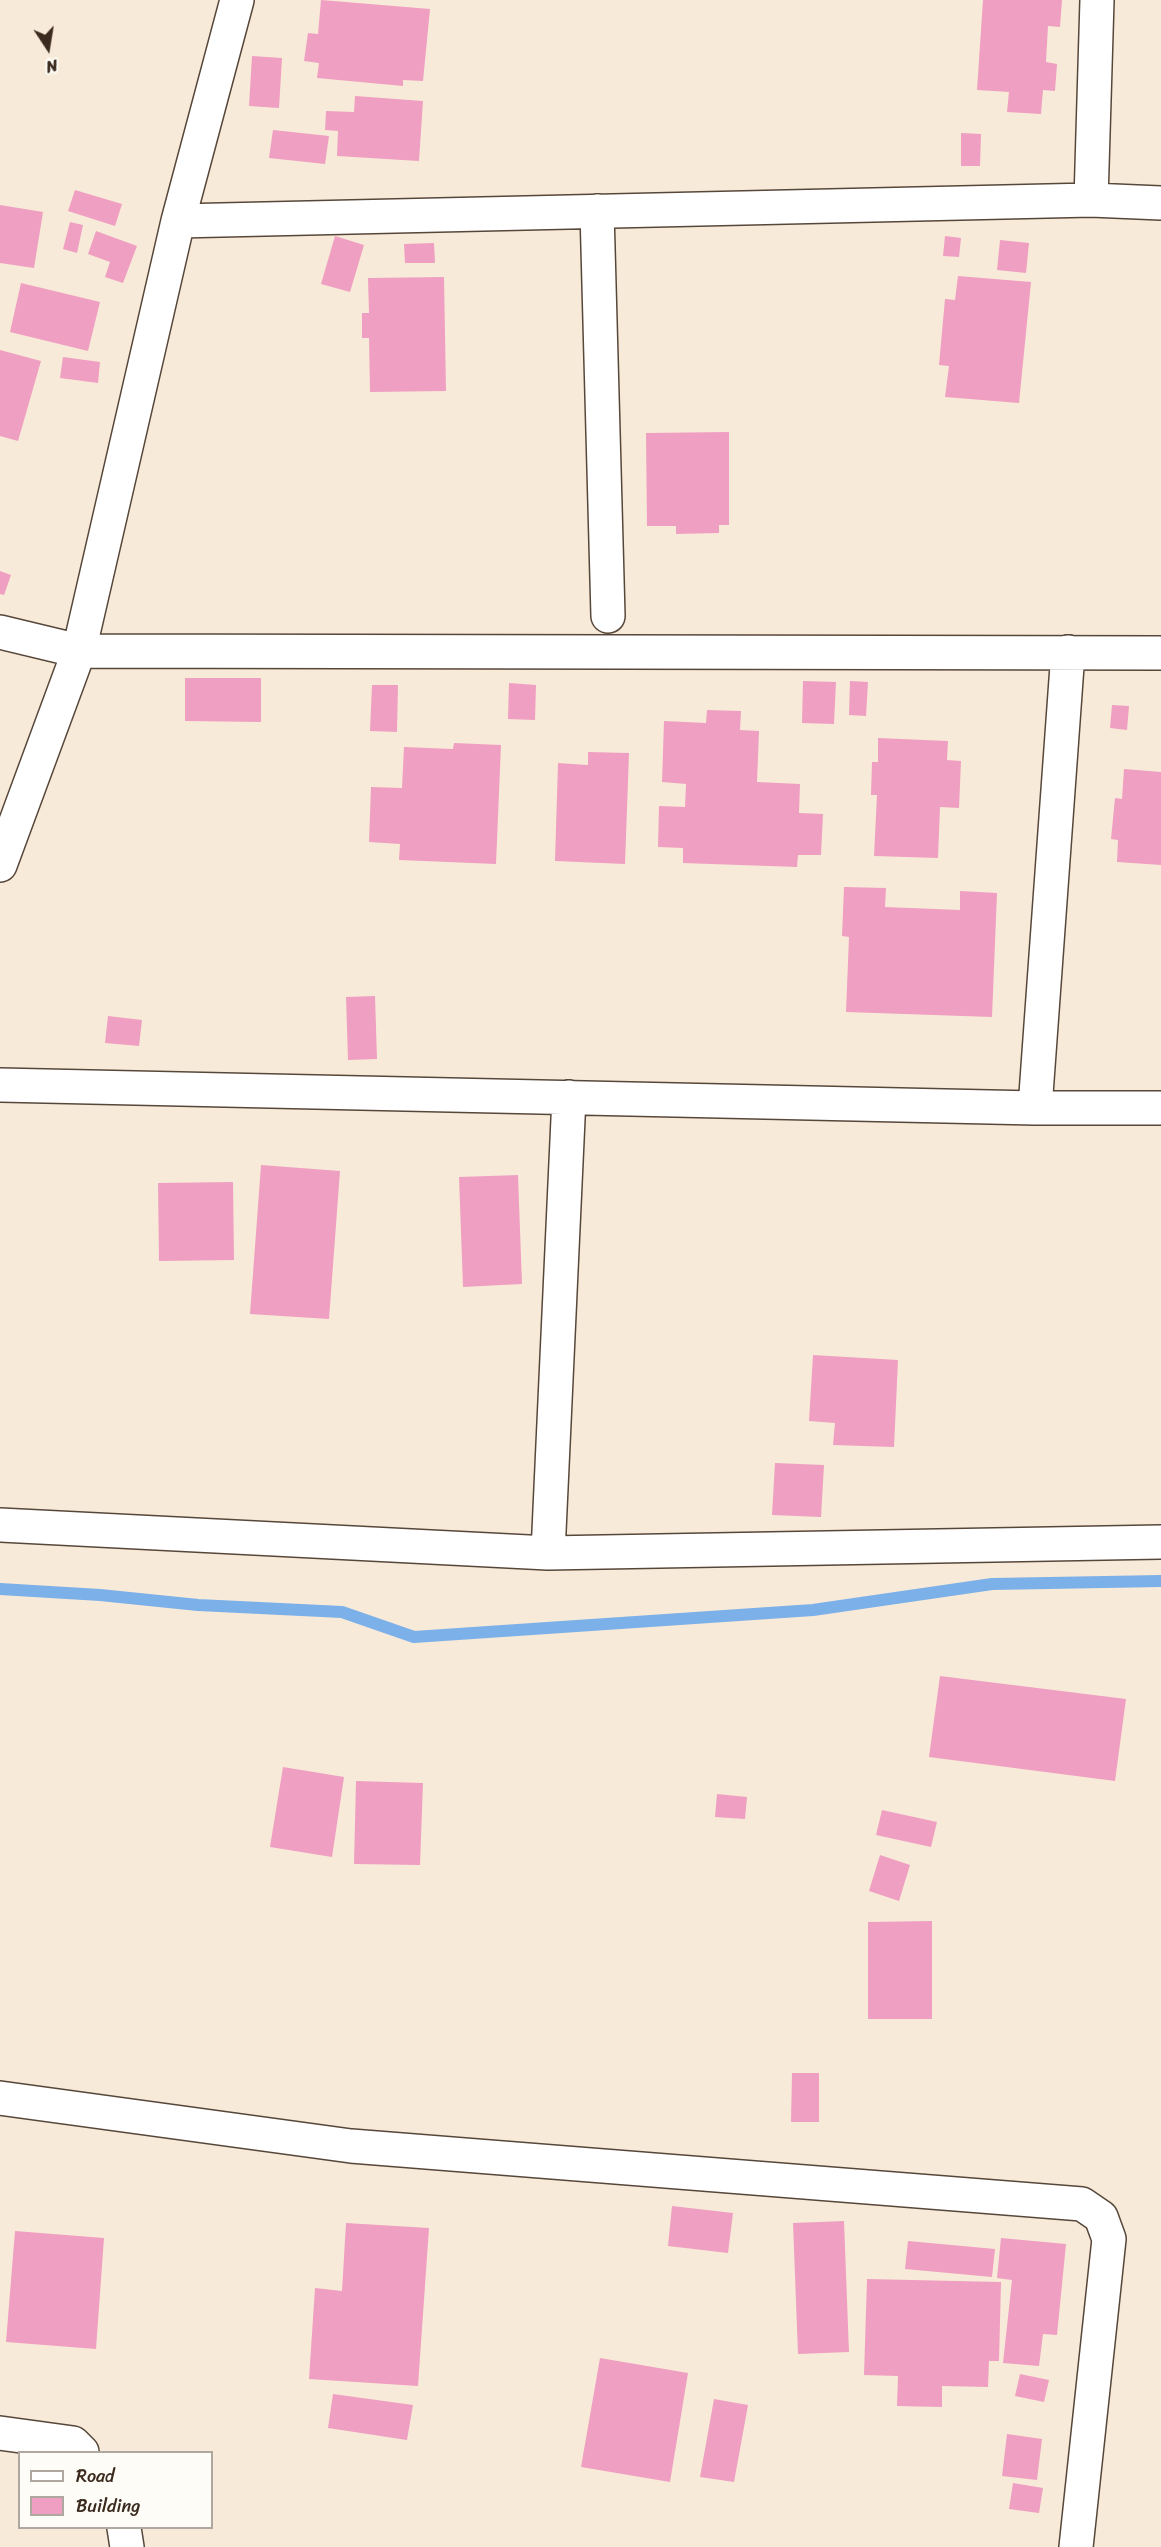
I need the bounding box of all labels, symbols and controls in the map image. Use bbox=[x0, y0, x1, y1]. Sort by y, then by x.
north arrow bbox=[18, 18, 78, 78]
text: N bbox=[43, 51, 60, 81]
legend bbox=[18, 2451, 213, 2529]
text: Road bbox=[76, 2460, 115, 2492]
text: Building bbox=[76, 2490, 140, 2522]

